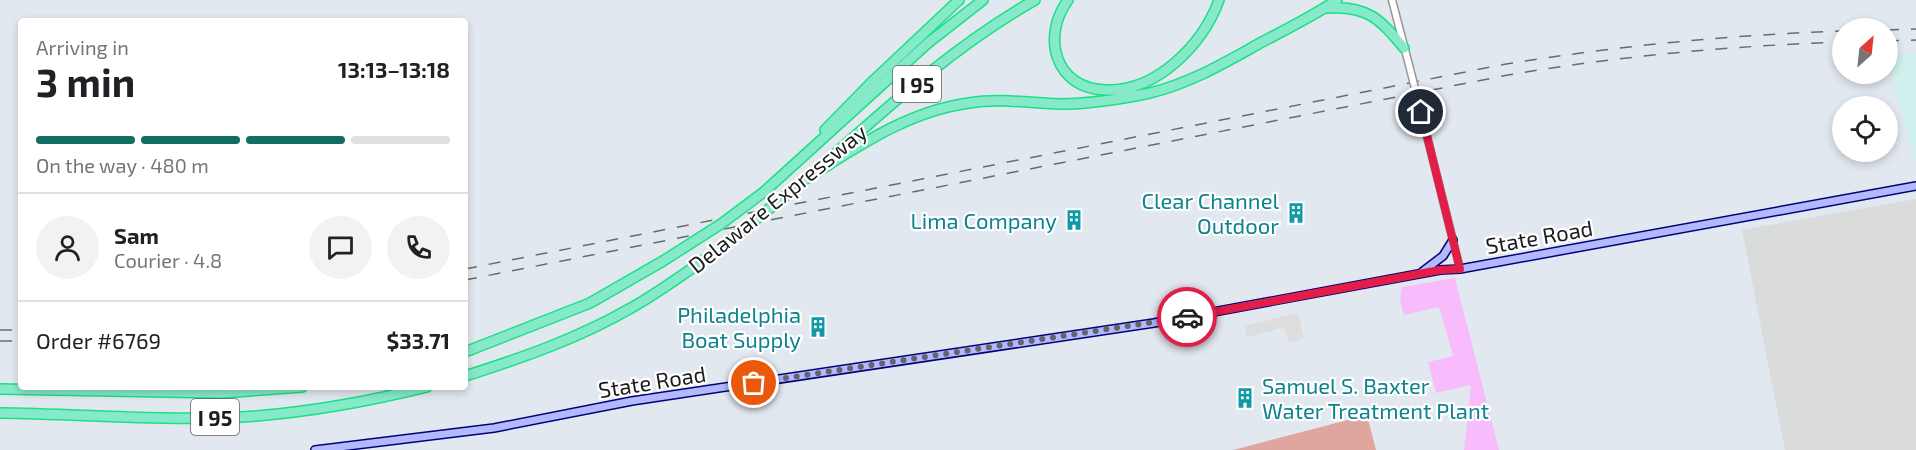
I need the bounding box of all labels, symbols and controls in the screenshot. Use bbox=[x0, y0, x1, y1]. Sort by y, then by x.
north arrow bbox=[1832, 18, 1898, 84]
map controls bbox=[1832, 18, 1898, 162]
text: Arriving in bbox=[36, 35, 129, 59]
text: 13:13–13:18 bbox=[338, 56, 450, 82]
text: 3 min bbox=[36, 58, 135, 105]
road number: I 95 bbox=[893, 66, 941, 102]
pin bbox=[1395, 86, 1446, 137]
icon: home bbox=[1404, 95, 1437, 128]
button: locate bbox=[1832, 96, 1898, 162]
street label: Delaware Expressway bbox=[683, 118, 872, 278]
text: On the way · 480 m bbox=[36, 153, 209, 177]
place label: Clear Channel Outdoor bbox=[1141, 187, 1279, 238]
building icon: Clear Channel Outdoor bbox=[1284, 201, 1308, 225]
place label: Lima Company bbox=[910, 207, 1057, 233]
building icon: Lima Company bbox=[1062, 208, 1086, 232]
street label: State Road bbox=[1483, 214, 1595, 258]
button: person bbox=[36, 216, 99, 279]
button: chat bbox=[309, 216, 372, 279]
button: phone bbox=[387, 216, 450, 279]
text: Sam bbox=[114, 222, 159, 248]
text: Courier · 4.8 bbox=[114, 248, 222, 272]
courier bbox=[1157, 287, 1217, 347]
place label: Philadelphia Boat Supply bbox=[677, 301, 801, 352]
icon: car bbox=[1171, 301, 1204, 334]
building icon: Philadelphia Boat Supply bbox=[806, 315, 830, 339]
text: Order #6769 bbox=[36, 327, 161, 353]
text: $33.71 bbox=[387, 327, 450, 353]
pin bbox=[728, 357, 779, 408]
street label: State Road bbox=[596, 360, 708, 402]
icon: bag bbox=[737, 366, 770, 399]
place label: Samuel S. Baxter Water Treatment Plant bbox=[1262, 372, 1489, 423]
building icon: Samuel S. Baxter Water Treatment Plant bbox=[1233, 386, 1257, 410]
road number: I 95 bbox=[191, 399, 239, 435]

